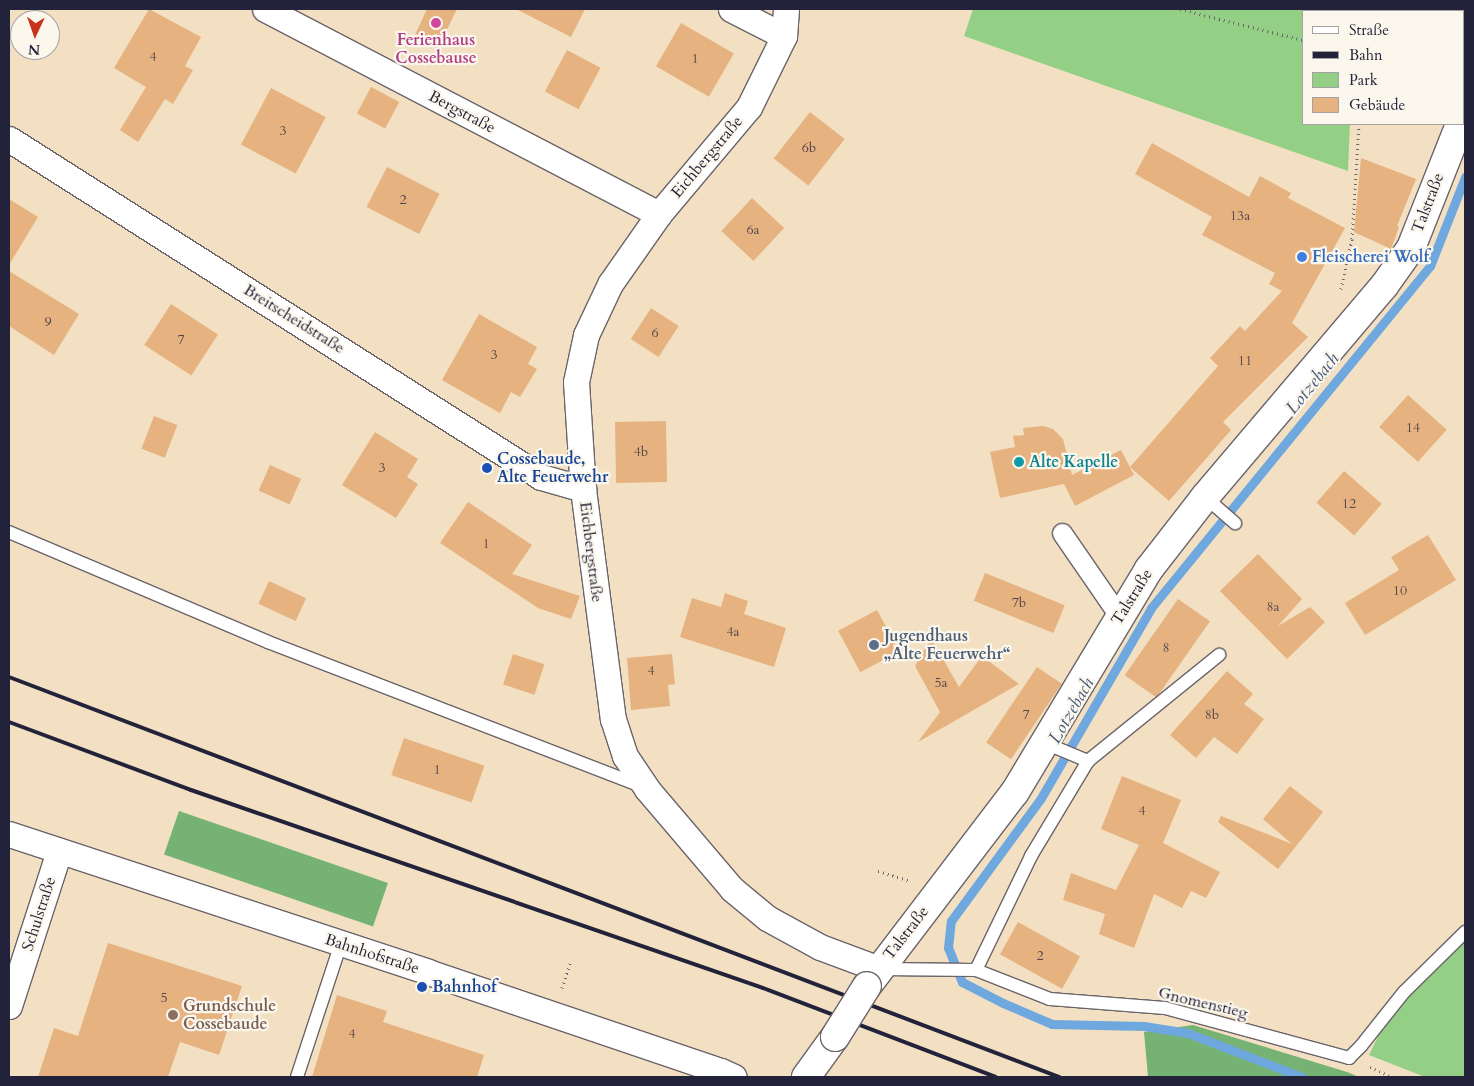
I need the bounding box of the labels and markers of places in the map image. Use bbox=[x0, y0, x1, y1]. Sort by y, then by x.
marker: Ferienhaus Cossebause bbox=[430, 17, 442, 29]
place label: Ferienhaus Cossebause bbox=[395, 30, 477, 68]
place label: Fleischerei Wolf bbox=[1312, 247, 1429, 267]
marker: Fleischerei Wolf bbox=[1296, 251, 1308, 263]
place label: Cossebaude, Alte Feuerwehr bbox=[497, 449, 608, 487]
place label: Alte Kapelle bbox=[1029, 452, 1118, 472]
marker: Alte Kapelle bbox=[1013, 456, 1025, 468]
marker: Cossebaude, Alte Feuerwehr bbox=[481, 462, 493, 474]
place label: Jugendhaus „Alte Feuerwehr“ bbox=[884, 626, 1011, 664]
marker: Jugendhaus „Alte Feuerwehr“ bbox=[868, 639, 880, 651]
place label: Bahnhof bbox=[432, 977, 497, 997]
marker: Bahnhof bbox=[416, 981, 428, 993]
place label: Grundschule Cossebaude bbox=[183, 996, 276, 1034]
marker: Grundschule Cossebaude bbox=[167, 1009, 179, 1021]

